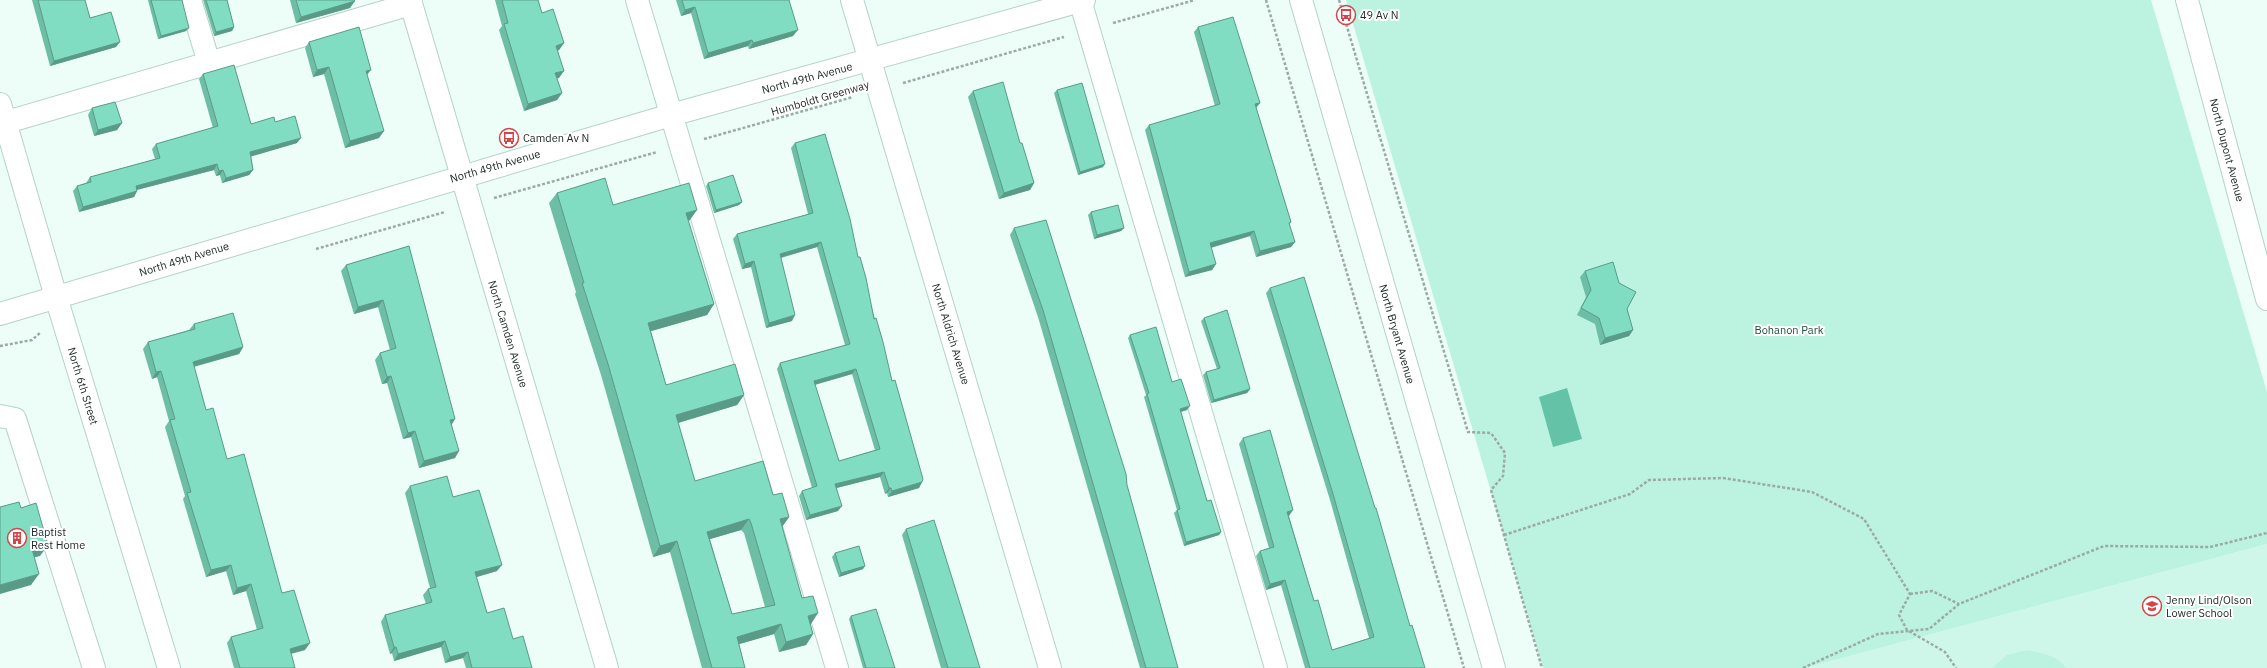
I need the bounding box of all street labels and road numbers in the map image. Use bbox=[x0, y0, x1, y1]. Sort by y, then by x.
street label: North 49th Avenue bbox=[760, 59, 854, 97]
street label: Humboldt Greenway bbox=[769, 77, 871, 119]
street label: North Dupont Avenue bbox=[2206, 97, 2248, 203]
street label: North 49th Avenue bbox=[448, 146, 542, 186]
street label: North 49th Avenue bbox=[137, 239, 231, 279]
street label: North Camden Avenue bbox=[485, 279, 531, 389]
street label: North Aldrich Avenue bbox=[929, 282, 973, 386]
street label: North Bryant Avenue bbox=[1376, 283, 1418, 385]
street label: North 6th Street bbox=[65, 346, 101, 427]

